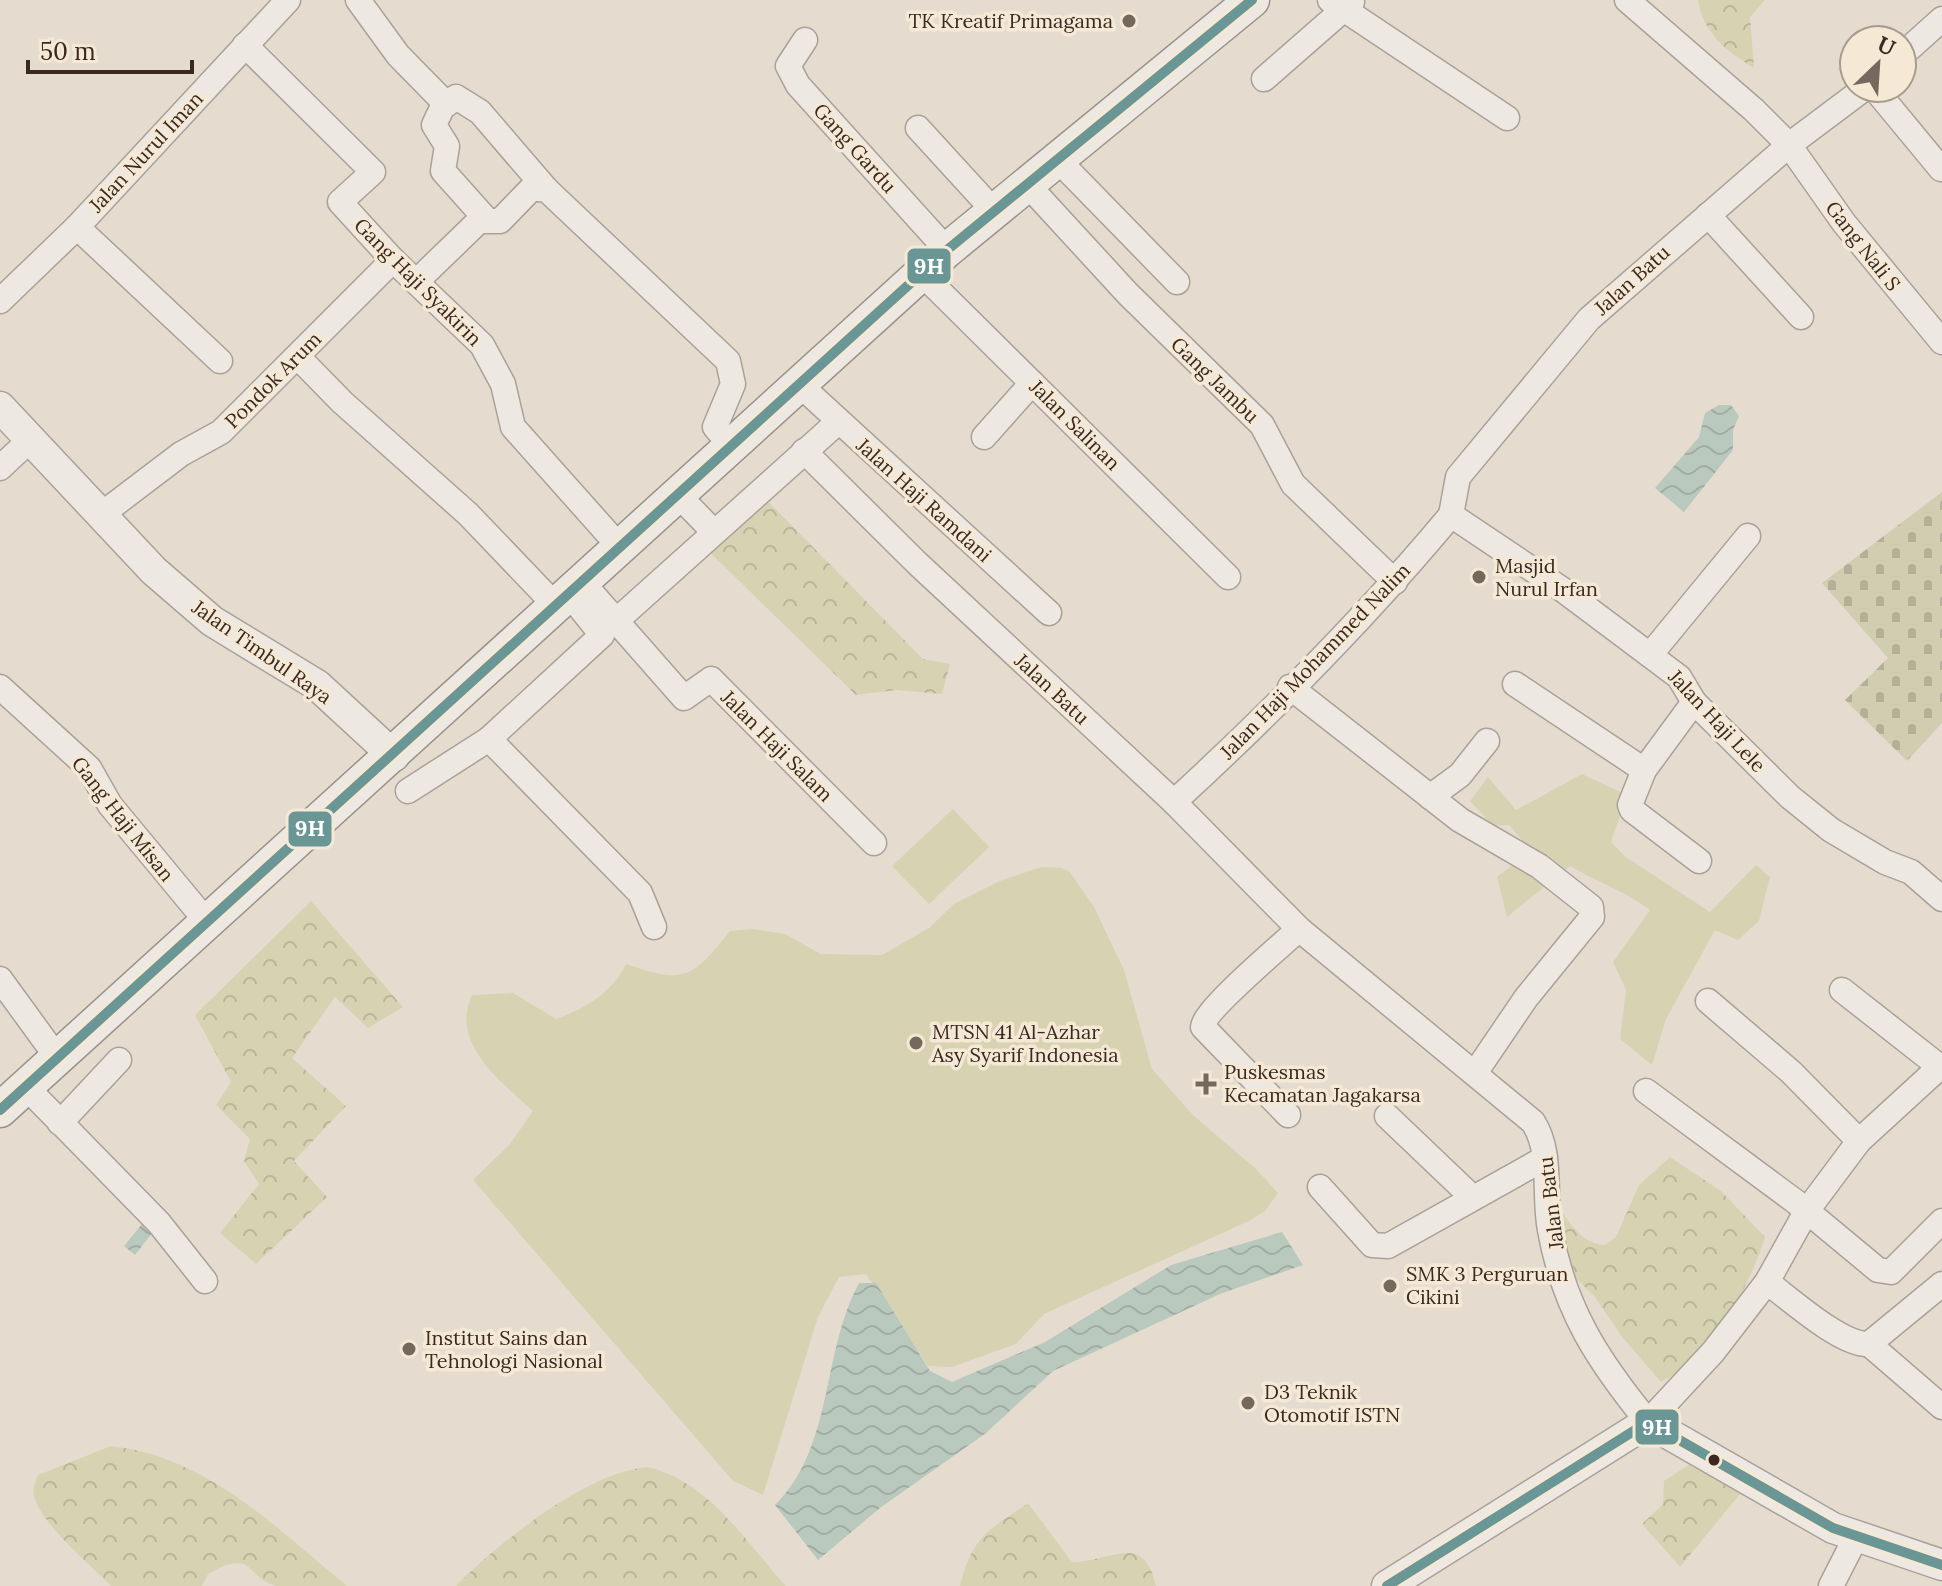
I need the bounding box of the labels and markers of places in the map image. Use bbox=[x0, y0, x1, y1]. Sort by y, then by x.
place label: TK Kreatif Primagama bbox=[909, 8, 1113, 33]
marker: TK Kreatif Primagama bbox=[1120, 12, 1138, 30]
place label: Masjid Nurul Irfan bbox=[1495, 553, 1598, 601]
marker: Masjid Nurul Irfan bbox=[1470, 568, 1488, 586]
place label: MTSN 41 Al-Azhar Asy Syarif Indonesia bbox=[931, 1019, 1119, 1067]
marker: MTSN 41 Al-Azhar Asy Syarif Indonesia bbox=[907, 1034, 925, 1052]
place label: Puskesmas Kecamatan Jagakarsa bbox=[1224, 1059, 1421, 1107]
marker: Puskesmas Kecamatan Jagakarsa bbox=[1195, 1073, 1217, 1095]
place label: SMK 3 Perguruan Cikini bbox=[1406, 1261, 1568, 1309]
marker: SMK 3 Perguruan Cikini bbox=[1381, 1277, 1399, 1295]
place label: Institut Sains dan Tehnologi Nasional bbox=[425, 1325, 603, 1373]
marker: Institut Sains dan Tehnologi Nasional bbox=[400, 1340, 418, 1358]
place label: D3 Teknik Otomotif ISTN bbox=[1264, 1379, 1400, 1427]
marker: D3 Teknik Otomotif ISTN bbox=[1239, 1394, 1257, 1412]
unlabelled marker bbox=[1706, 1452, 1722, 1468]

